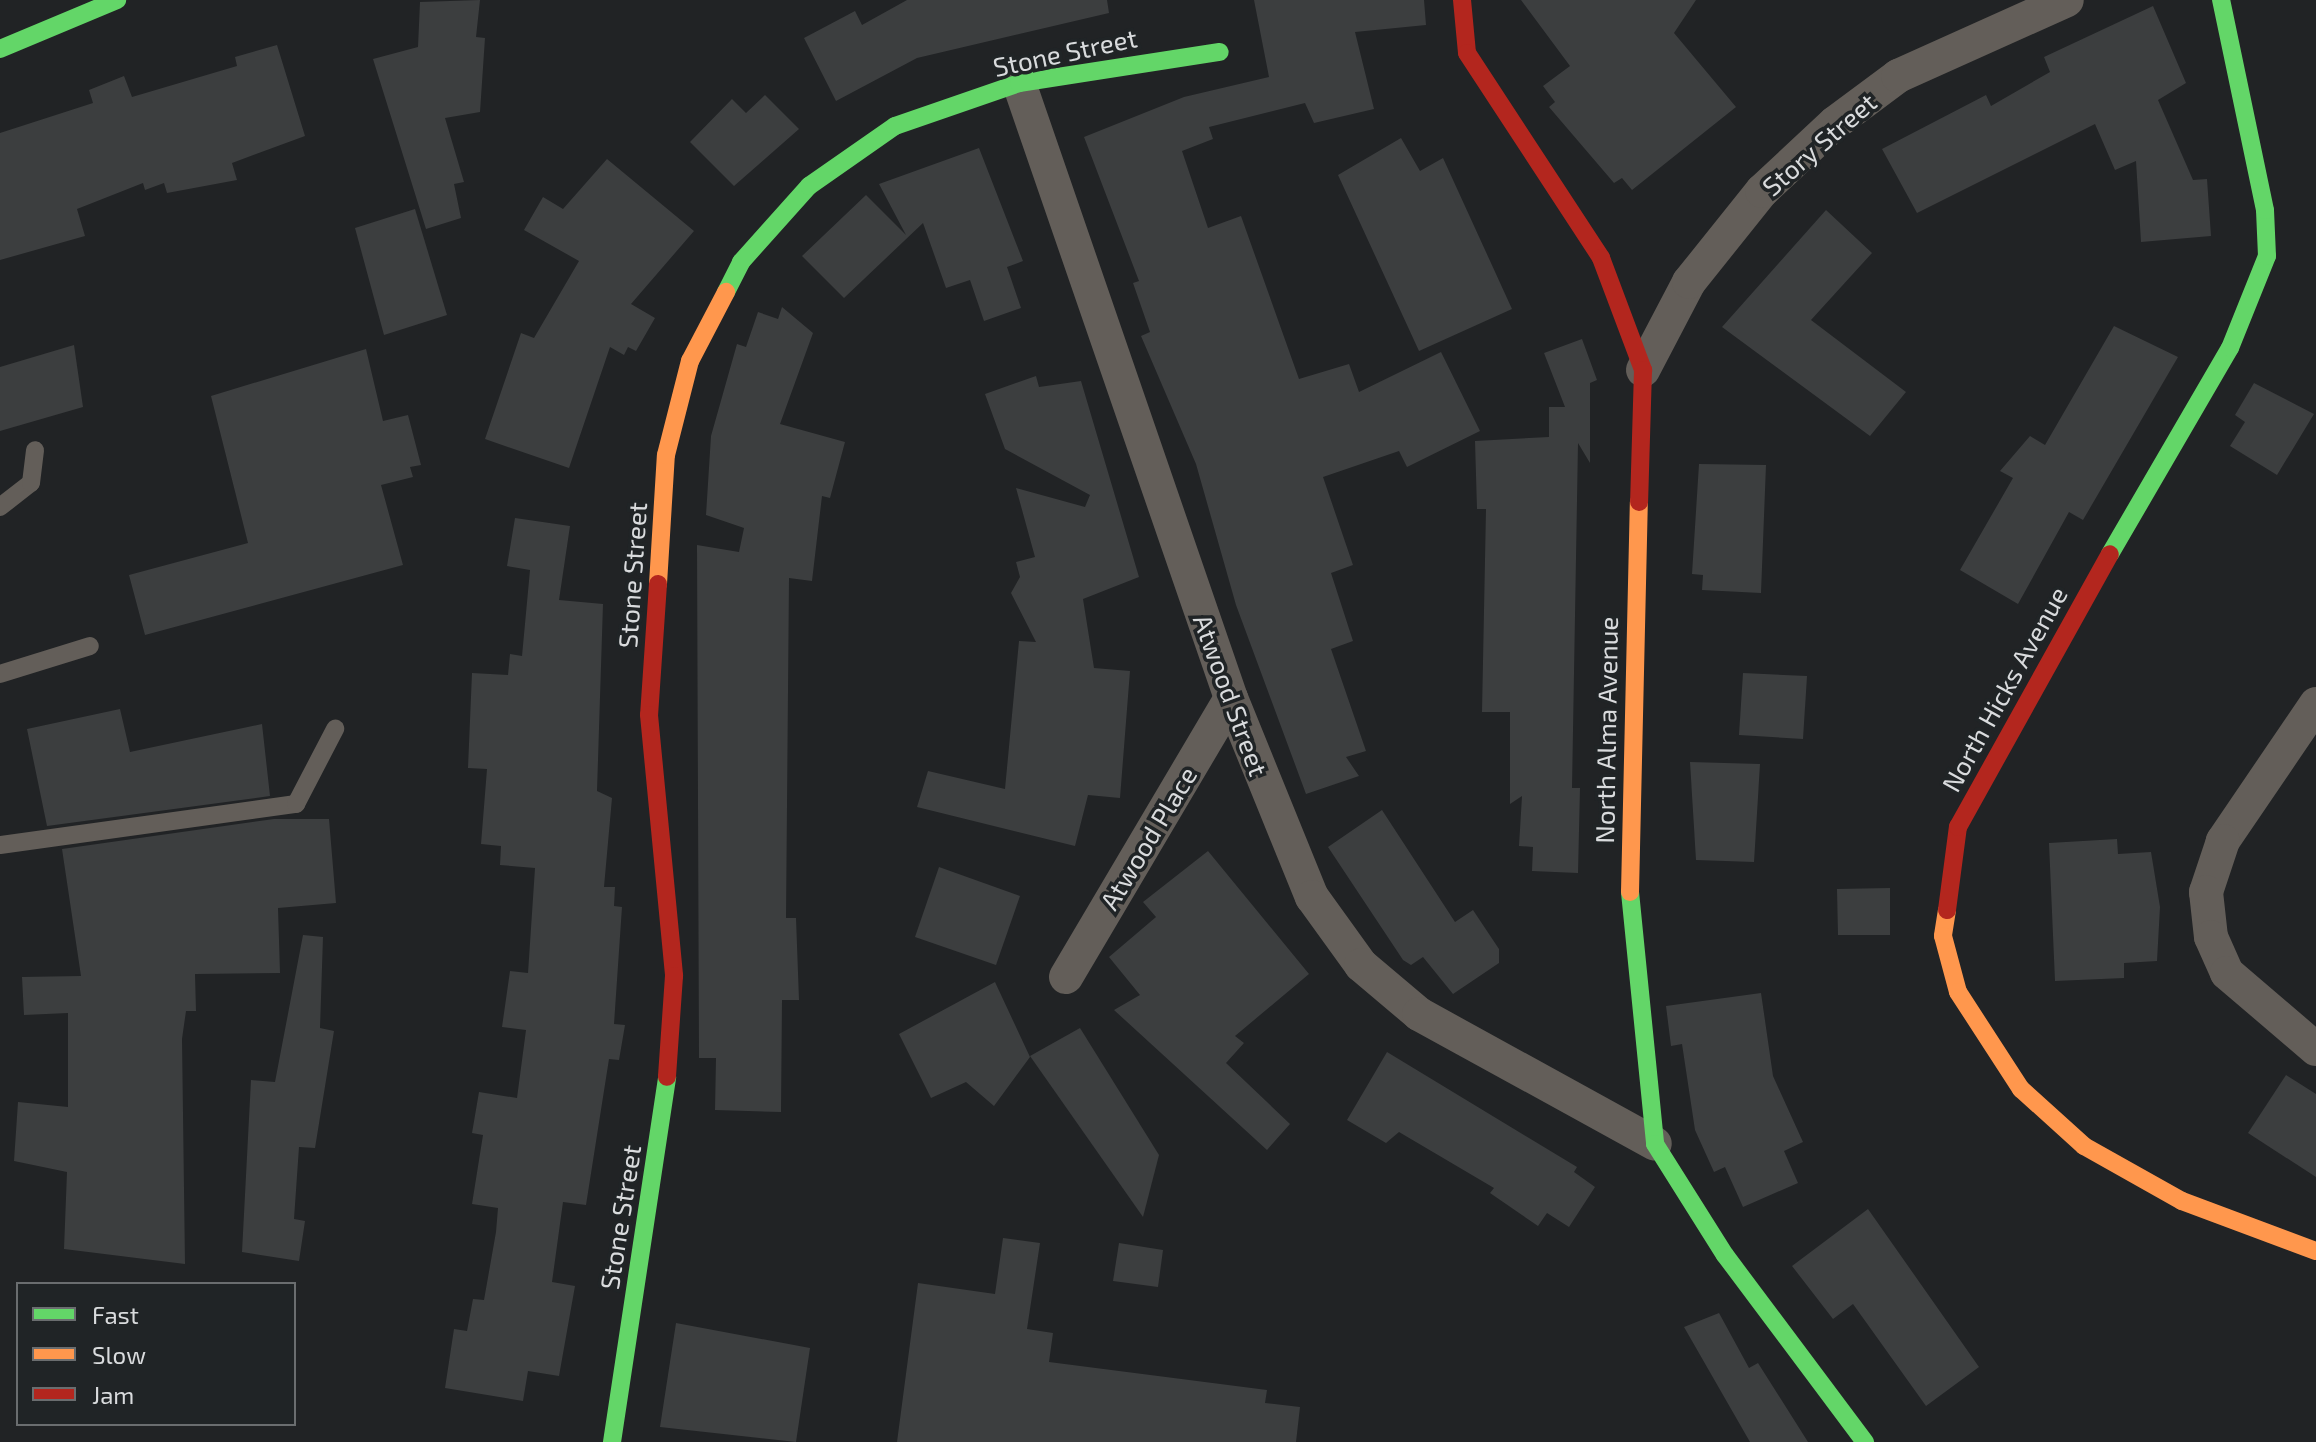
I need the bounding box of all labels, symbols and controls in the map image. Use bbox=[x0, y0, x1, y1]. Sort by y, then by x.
street label: Stone Street bbox=[990, 22, 1140, 82]
street label: Story Street bbox=[1755, 86, 1883, 202]
street label: Stone Street bbox=[611, 501, 653, 649]
street label: North Hicks Avenue bbox=[1935, 581, 2073, 797]
street label: Atwood Street bbox=[1187, 610, 1275, 780]
street label: North Alma Avenue bbox=[1588, 616, 1624, 844]
street label: Atwood Place bbox=[1093, 761, 1203, 915]
street label: Stone Street bbox=[593, 1142, 647, 1292]
legend bbox=[16, 1282, 296, 1426]
text: Fast bbox=[92, 1300, 139, 1329]
text: Slow bbox=[92, 1340, 146, 1369]
text: Jam bbox=[92, 1380, 134, 1409]

